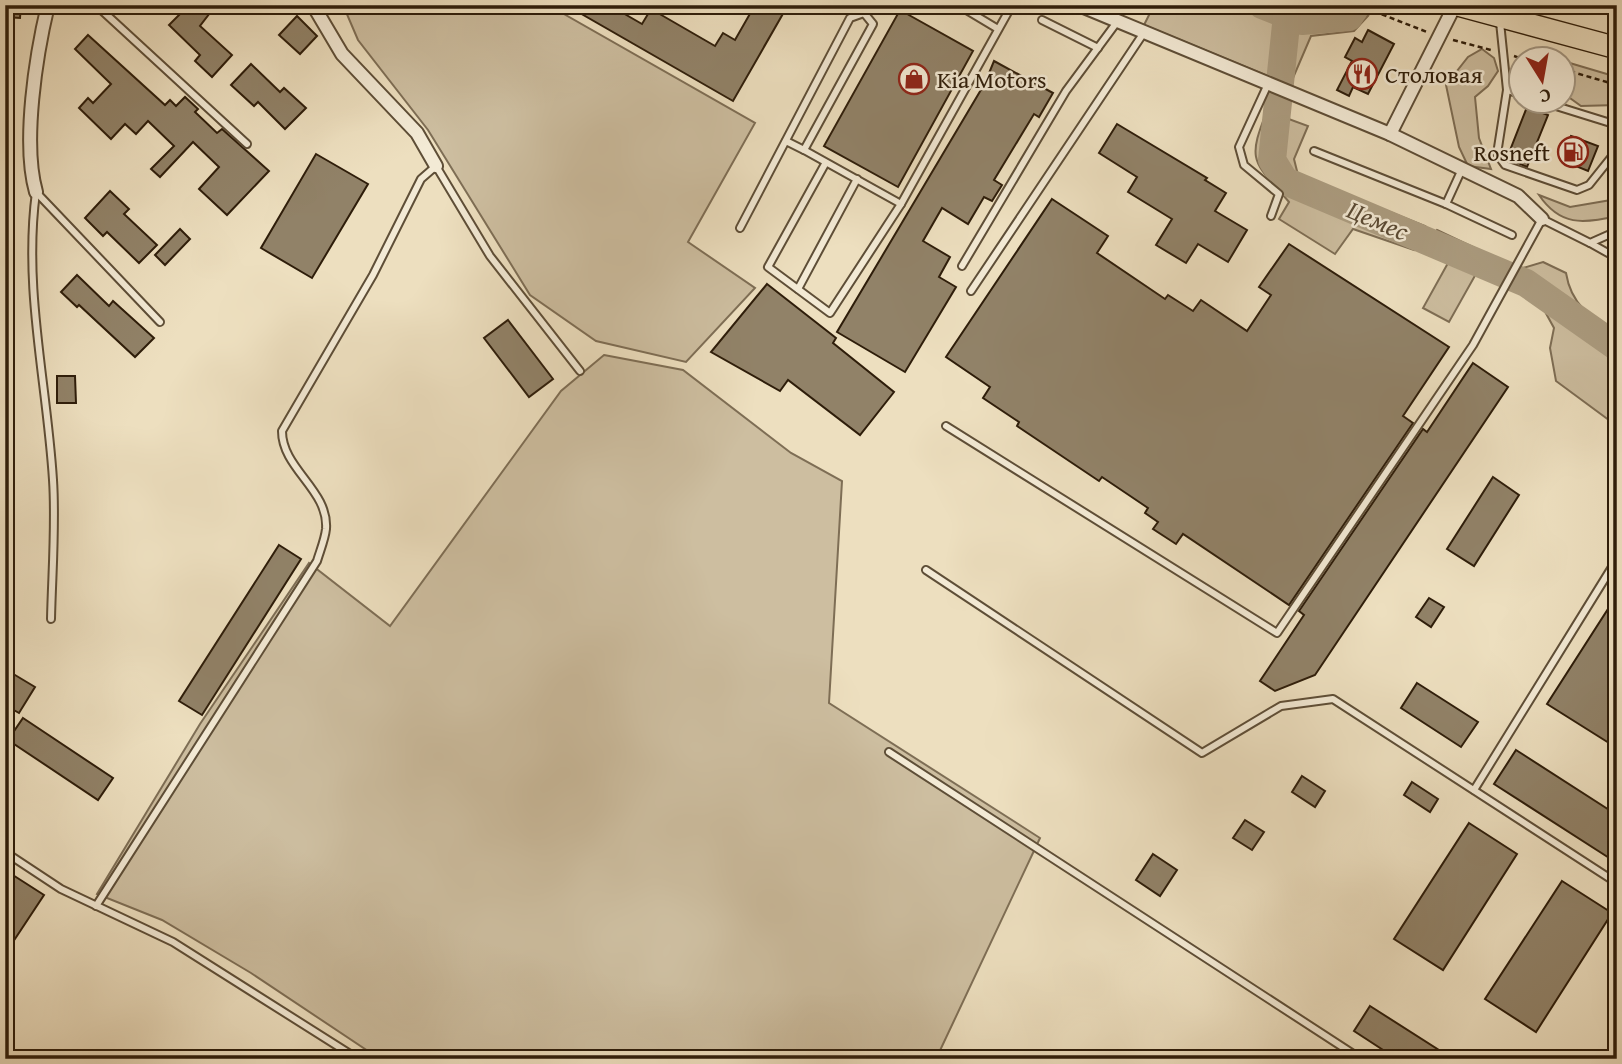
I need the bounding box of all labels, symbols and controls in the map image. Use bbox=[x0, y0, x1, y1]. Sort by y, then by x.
north arrow bbox=[1506, 46, 1576, 116]
restaurant icon: Столовая bbox=[1345, 57, 1379, 91]
place label: Столовая bbox=[1385, 57, 1483, 92]
shop icon: Kia Motors bbox=[897, 62, 931, 96]
place label: Kia Motors bbox=[937, 62, 1047, 97]
text: С bbox=[1537, 82, 1553, 112]
place label: Rosneft bbox=[1474, 135, 1551, 170]
fuel station icon: Rosneft bbox=[1556, 135, 1590, 169]
water label: Цемес bbox=[1341, 190, 1415, 251]

